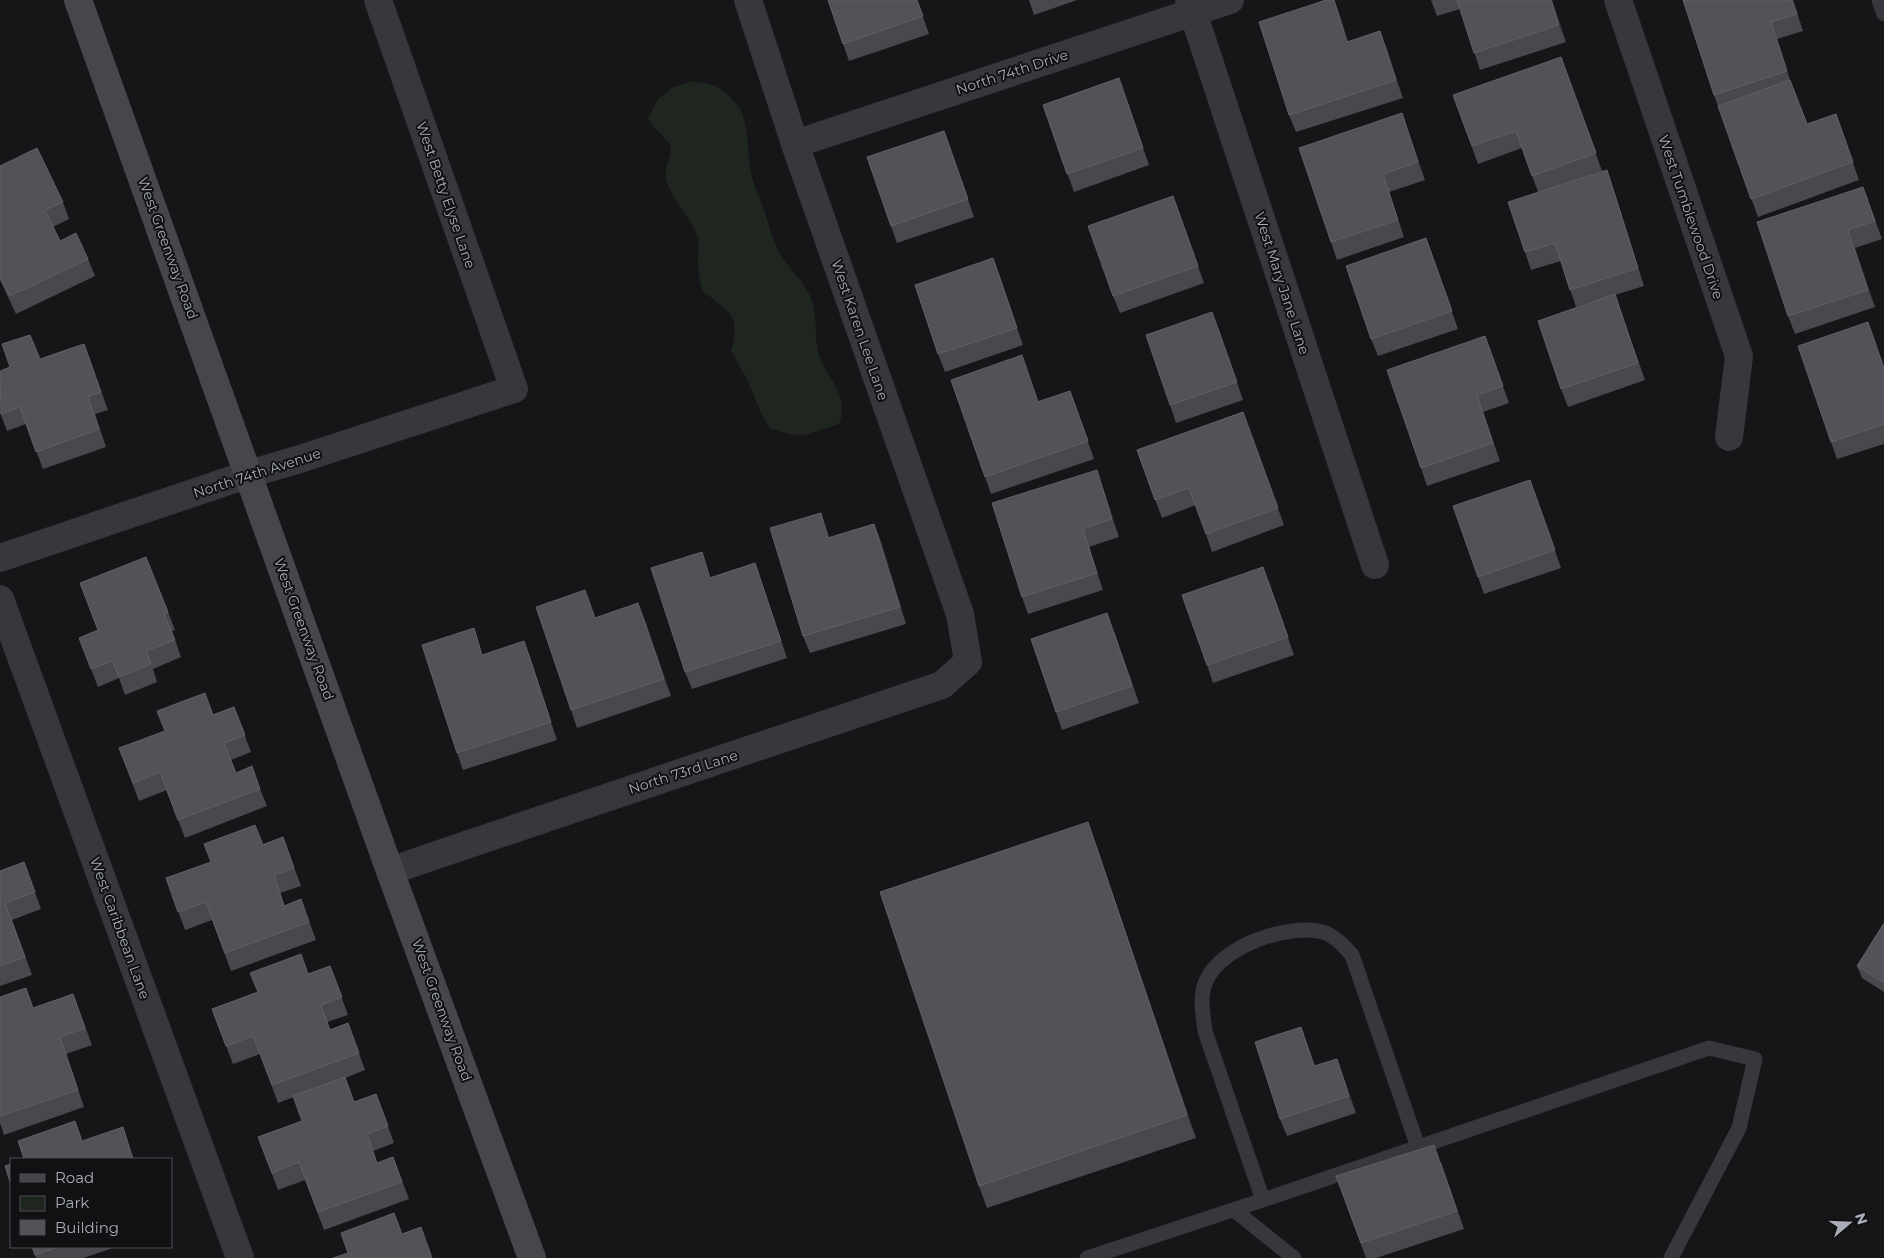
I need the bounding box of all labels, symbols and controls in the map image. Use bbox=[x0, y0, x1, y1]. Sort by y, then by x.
street label: North 74th Drive bbox=[954, 45, 1070, 99]
street label: West Betty Elyse Lane bbox=[412, 119, 480, 271]
street label: West Tumblewood Drive bbox=[1654, 132, 1728, 302]
street label: West Greenway Road bbox=[134, 175, 202, 321]
street label: West Mary Jane Lane bbox=[1250, 209, 1314, 357]
street label: West Karen Lee Lane bbox=[827, 257, 893, 403]
street label: North 74th Avenue bbox=[191, 444, 323, 502]
street label: West Greenway Road bbox=[270, 556, 338, 702]
street label: North 73rd Lane bbox=[626, 746, 740, 798]
street label: West Caribbean Lane bbox=[86, 855, 154, 1001]
street label: West Greenway Road bbox=[408, 937, 476, 1083]
legend bbox=[10, 1158, 172, 1248]
text: Road bbox=[55, 1168, 94, 1187]
text: Park bbox=[55, 1193, 89, 1212]
north arrow bbox=[1824, 1198, 1874, 1248]
text: N bbox=[1851, 1210, 1872, 1227]
text: Building bbox=[55, 1218, 119, 1237]

